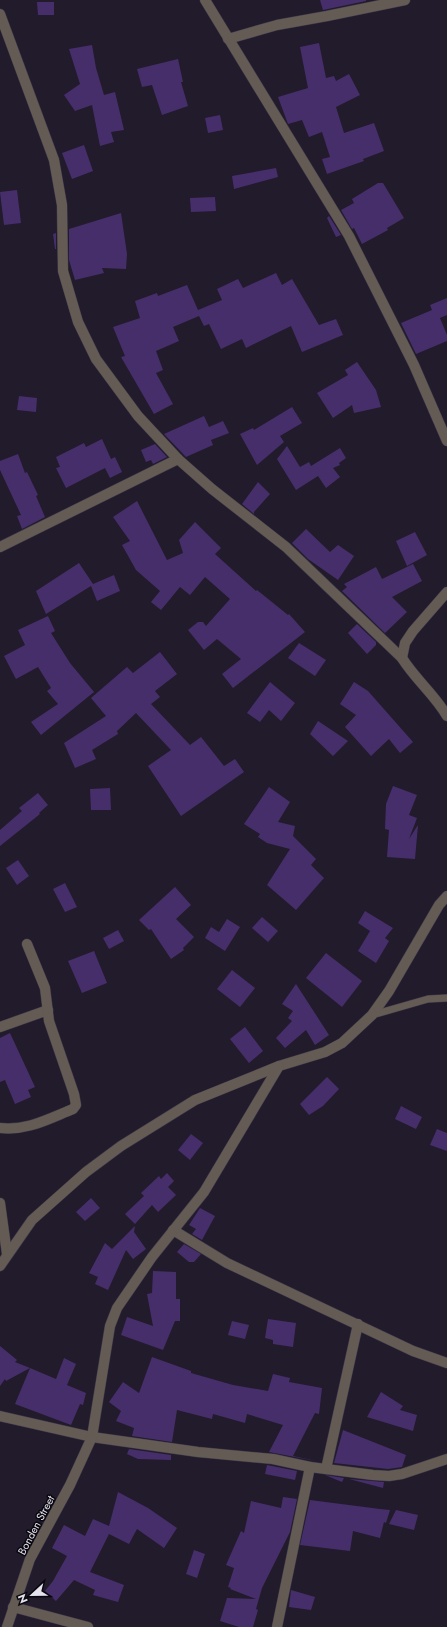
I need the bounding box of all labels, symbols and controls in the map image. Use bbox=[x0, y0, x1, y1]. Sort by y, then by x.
street label: Bonden Street bbox=[14, 1492, 59, 1558]
north arrow bbox=[12, 1575, 52, 1615]
text: N bbox=[14, 1592, 32, 1606]

